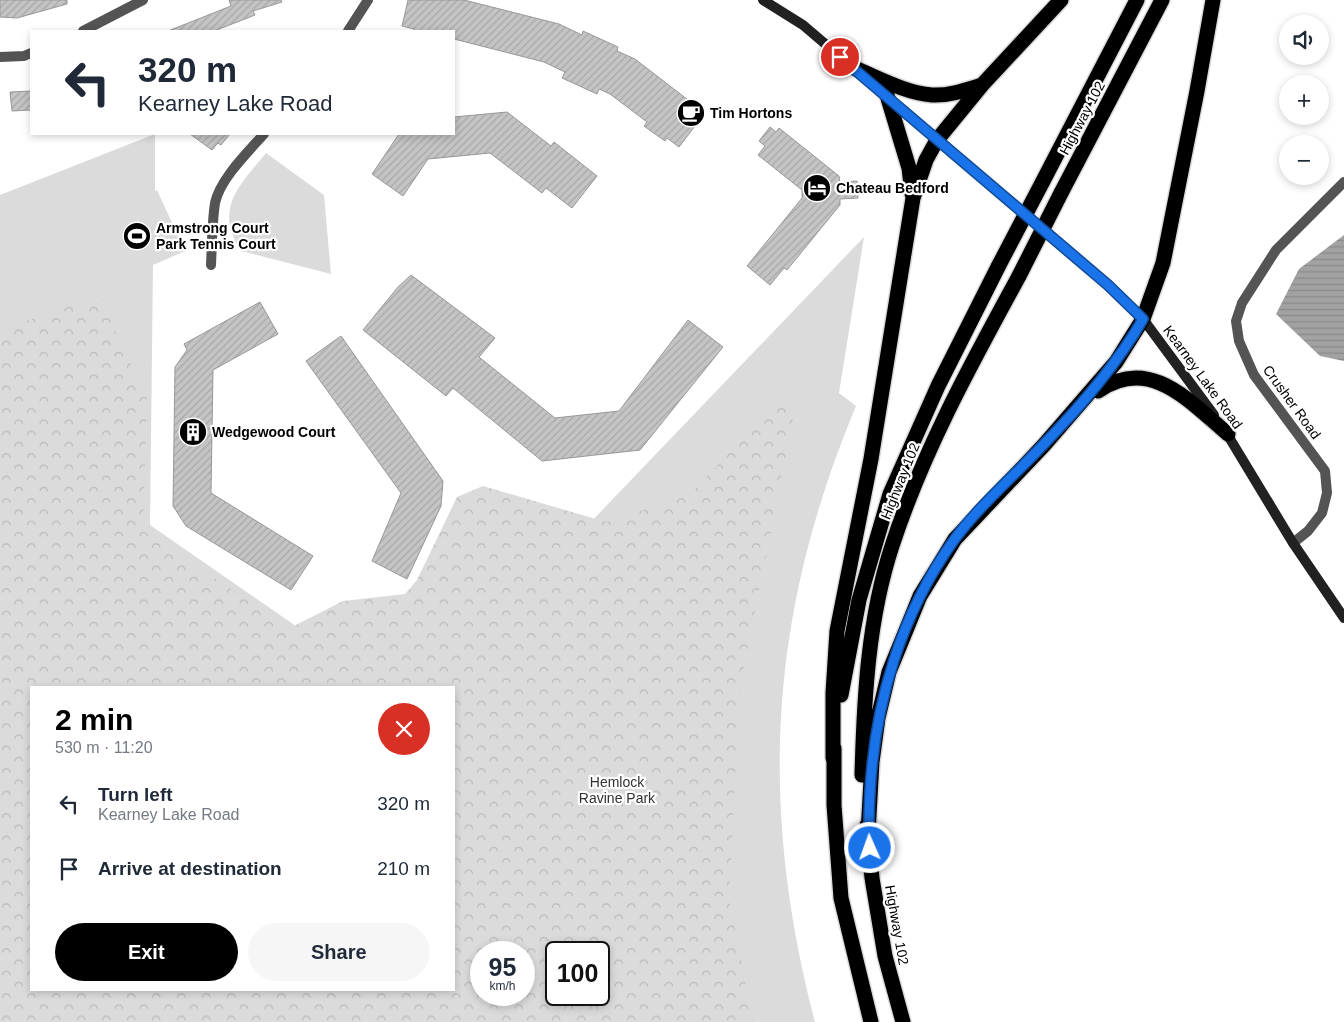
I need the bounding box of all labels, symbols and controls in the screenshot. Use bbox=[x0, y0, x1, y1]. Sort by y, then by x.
map controls bbox=[1279, 15, 1329, 185]
button: sound bbox=[1279, 15, 1329, 65]
pin bbox=[819, 36, 861, 78]
icon: arrive bbox=[826, 43, 854, 71]
icon: left bbox=[55, 50, 120, 115]
text: 320 m bbox=[138, 50, 237, 89]
button: + bbox=[1279, 75, 1329, 125]
street label: Highway 102 bbox=[1056, 78, 1108, 157]
text: Kearney Lake Road bbox=[138, 91, 332, 116]
cafe icon: Tim Hortons bbox=[676, 98, 706, 128]
place label: Tim Hortons bbox=[710, 105, 792, 121]
button: − bbox=[1279, 135, 1329, 185]
hotel icon: Chateau Bedford bbox=[802, 173, 832, 203]
place label: Chateau Bedford bbox=[836, 180, 949, 196]
place label: Armstrong Court Park Tennis Court bbox=[156, 220, 276, 252]
sports icon: Armstrong Court Park Tennis Court bbox=[122, 221, 152, 251]
street label: Kearney Lake Road bbox=[1160, 322, 1246, 432]
street label: Crusher Road bbox=[1260, 362, 1324, 442]
building icon: Wedgewood Court bbox=[178, 417, 208, 447]
place label: Wedgewood Court bbox=[212, 424, 336, 440]
street label: Highway 102 bbox=[877, 440, 923, 522]
text: 2 min bbox=[55, 703, 133, 736]
button: close bbox=[378, 703, 430, 755]
text: 530 m · 11:20 bbox=[55, 739, 153, 756]
park label: Hemlock Ravine Park bbox=[579, 774, 656, 806]
text: Turn left bbox=[98, 784, 173, 805]
icon: left bbox=[55, 790, 83, 818]
text: 320 m bbox=[377, 793, 430, 814]
text: Kearney Lake Road bbox=[98, 806, 239, 823]
position arrow bbox=[843, 821, 895, 873]
icon: arrive bbox=[55, 855, 83, 883]
text: Arrive at destination bbox=[98, 858, 282, 879]
text: 210 m bbox=[377, 858, 430, 879]
street label: Highway 102 bbox=[882, 884, 912, 966]
button: Exit bbox=[55, 923, 238, 981]
button: Share bbox=[248, 923, 430, 981]
speed limit sign: 100 bbox=[545, 941, 610, 1006]
text: 95 bbox=[489, 953, 516, 981]
text: km/h bbox=[489, 979, 516, 993]

